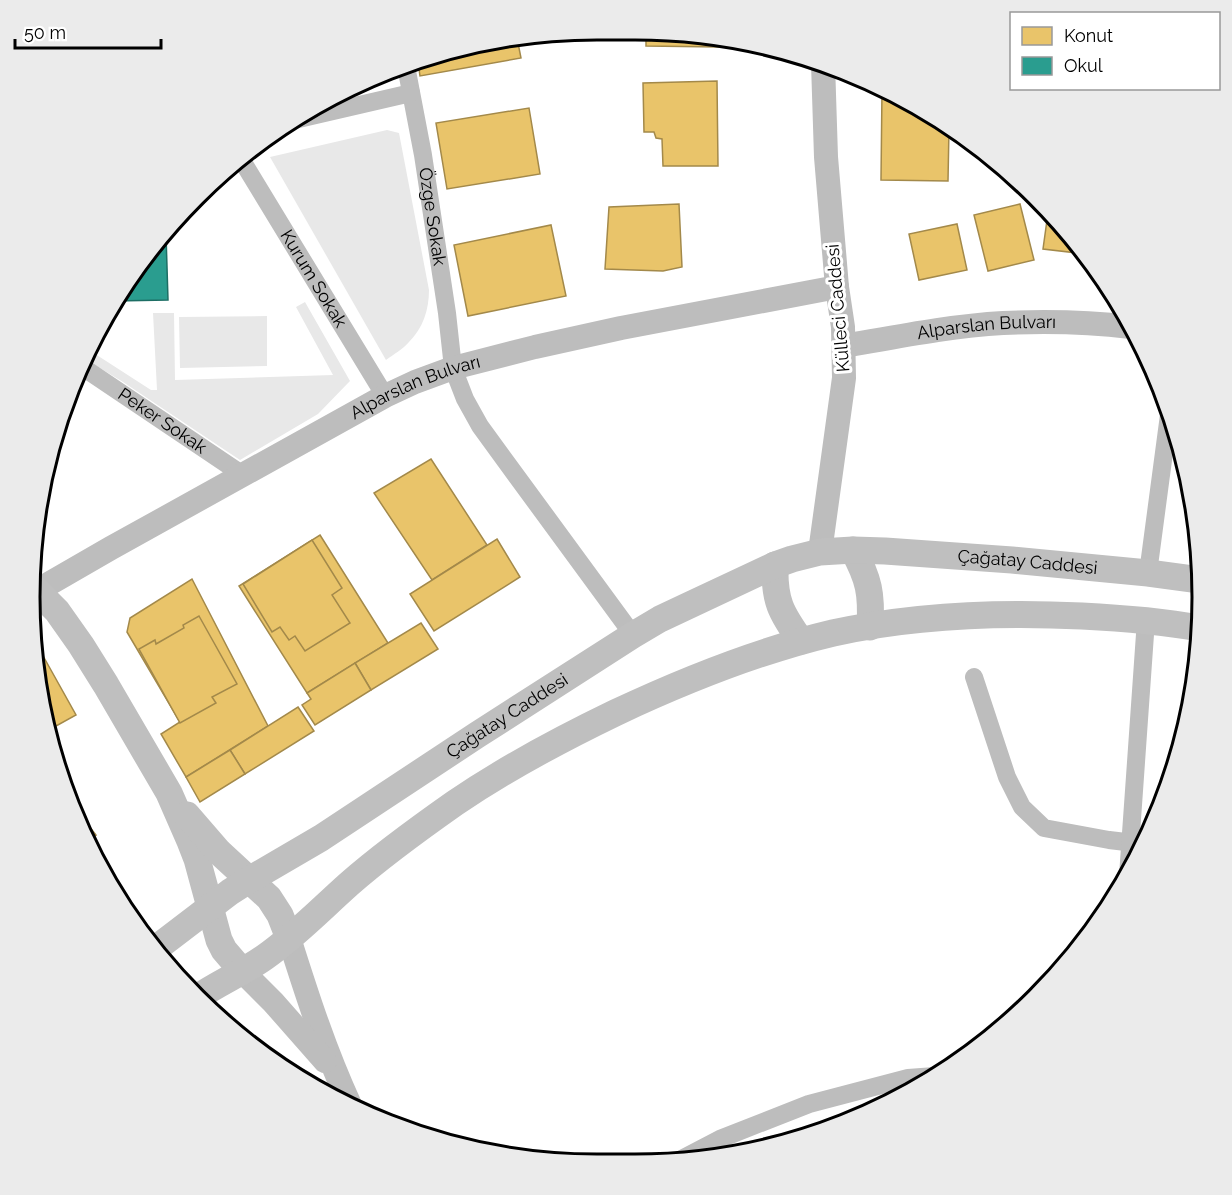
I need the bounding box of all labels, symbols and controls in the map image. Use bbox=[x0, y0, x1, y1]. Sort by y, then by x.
scale bar bbox=[15, 12, 160, 50]
legend bbox=[1010, 12, 1220, 90]
text: 50 m bbox=[24, 22, 66, 43]
text: Konut bbox=[1064, 25, 1113, 46]
text: Okul bbox=[1064, 55, 1103, 76]
street label: Özge Sokak bbox=[415, 166, 451, 268]
street label: Kurum Sokak bbox=[276, 226, 352, 332]
street label: Külleci Caddesi bbox=[821, 243, 854, 373]
street label: Alparslan Bulvarı bbox=[915, 311, 1056, 343]
street label: Alparslan Bulvarı bbox=[346, 350, 482, 423]
street label: Peker Sokak bbox=[114, 383, 211, 458]
street label: Çağatay Caddesi bbox=[957, 545, 1098, 578]
street label: Çağatay Caddesi bbox=[442, 669, 571, 762]

